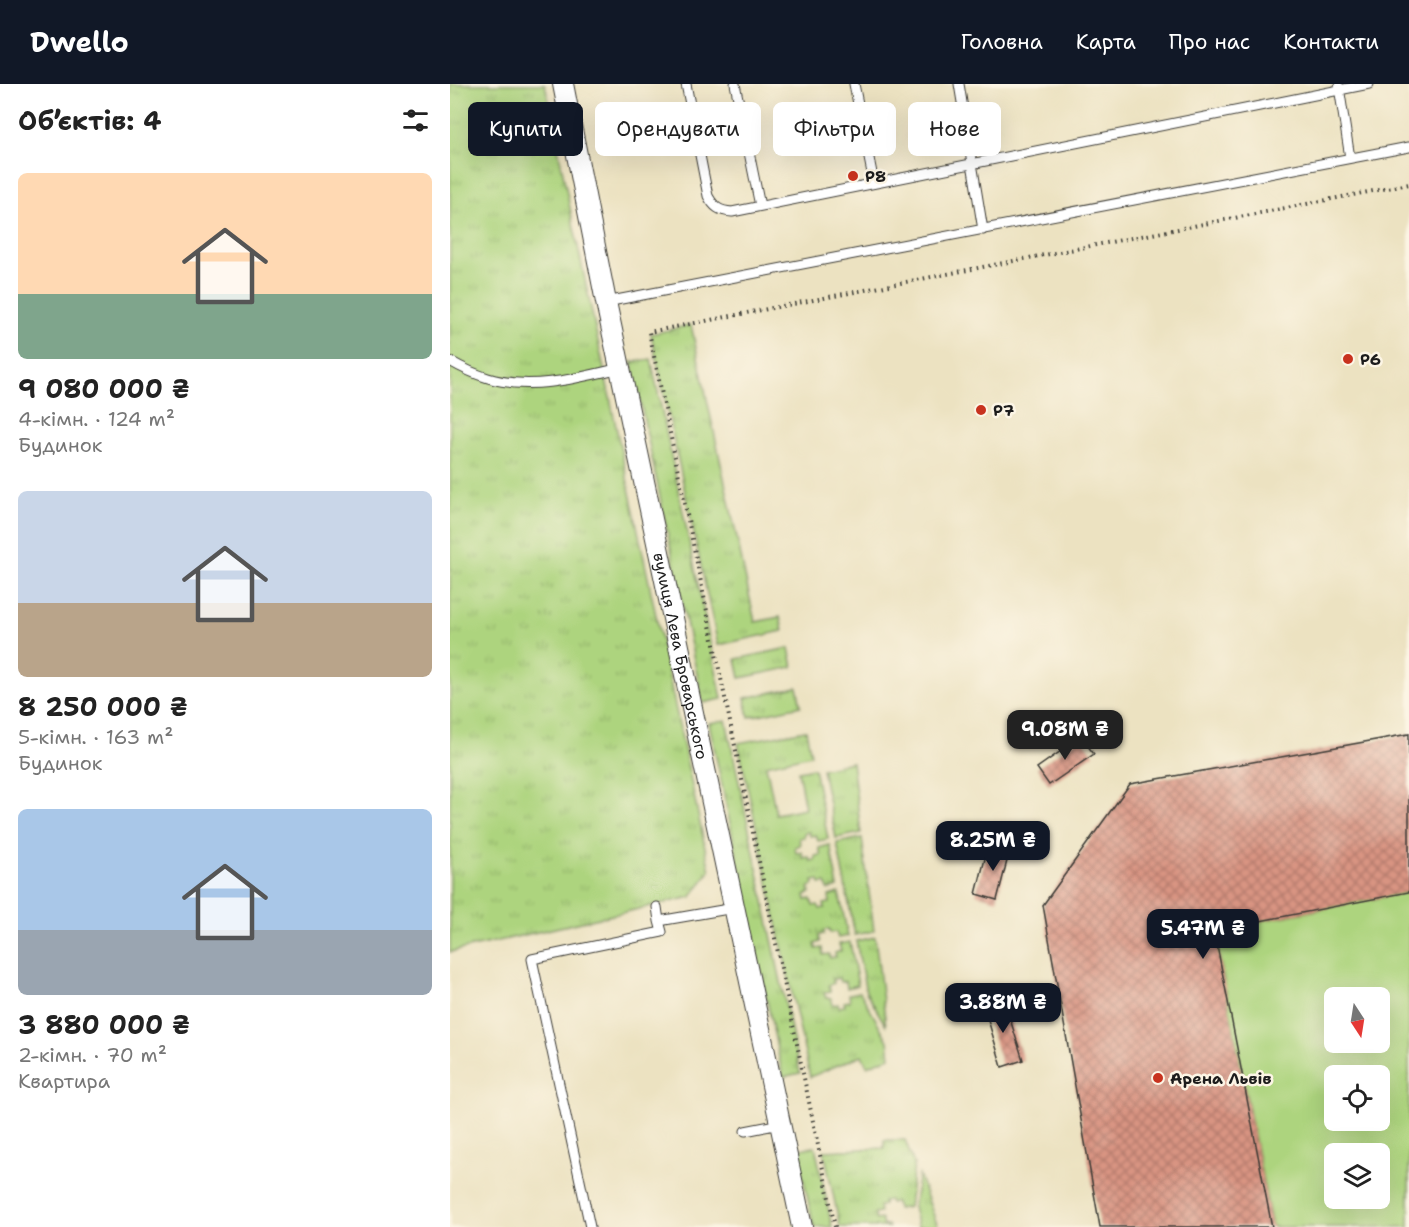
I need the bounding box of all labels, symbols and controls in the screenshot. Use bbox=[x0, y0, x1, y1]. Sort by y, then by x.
text: Dwello bbox=[30, 23, 129, 61]
text: Головна bbox=[961, 28, 1043, 56]
text: Карта bbox=[1076, 28, 1136, 56]
text: Про нас bbox=[1169, 28, 1250, 56]
text: Контакти bbox=[1283, 28, 1379, 56]
chip: Купити bbox=[468, 102, 583, 156]
chip: Орендувати bbox=[595, 102, 761, 156]
chip: Фільтри bbox=[773, 102, 896, 156]
chip: Нове bbox=[908, 102, 1001, 156]
text: Об’єктів: 4 bbox=[18, 103, 161, 138]
icon: filters bbox=[399, 104, 432, 137]
place label: P8 bbox=[865, 166, 886, 187]
marker: P8 bbox=[846, 169, 860, 183]
icon: home bbox=[171, 212, 279, 320]
place label: P6 bbox=[1360, 349, 1381, 370]
marker: P6 bbox=[1341, 352, 1355, 366]
text: 9 080 000 ₴ bbox=[18, 371, 190, 406]
place label: P7 bbox=[993, 400, 1014, 421]
marker: P7 bbox=[974, 403, 988, 417]
text: 4-кімн. · 124 m² bbox=[18, 406, 175, 432]
text: Будинок bbox=[18, 432, 102, 458]
icon: home bbox=[171, 530, 279, 638]
street label: вулиця Лева Броварського bbox=[648, 551, 713, 761]
text: 8 250 000 ₴ bbox=[18, 689, 188, 724]
pin: 9.08M ₴ bbox=[1010, 710, 1120, 761]
text: 9.08M ₴ bbox=[1021, 716, 1109, 742]
text: 5-кімн. · 163 m² bbox=[18, 724, 174, 750]
text: Будинок bbox=[18, 750, 102, 776]
pin: 8.25M ₴ bbox=[938, 821, 1048, 872]
text: 8.25M ₴ bbox=[950, 827, 1036, 853]
icon: home bbox=[171, 848, 279, 956]
pin: 5.47M ₴ bbox=[1148, 909, 1258, 960]
text: 5.47M ₴ bbox=[1161, 915, 1245, 941]
pin: 3.88M ₴ bbox=[948, 983, 1058, 1034]
north arrow bbox=[1324, 987, 1390, 1053]
map controls bbox=[1324, 987, 1390, 1209]
text: 3.88M ₴ bbox=[959, 989, 1047, 1015]
text: 3 880 000 ₴ bbox=[18, 1007, 190, 1042]
text: 2-кімн. · 70 m² bbox=[18, 1042, 167, 1068]
button: locate bbox=[1324, 1065, 1390, 1131]
text: Квартира bbox=[18, 1068, 110, 1094]
place label: Арена Львів bbox=[1170, 1068, 1271, 1089]
marker: Арена Львів bbox=[1151, 1071, 1165, 1085]
button: layers bbox=[1324, 1143, 1390, 1209]

